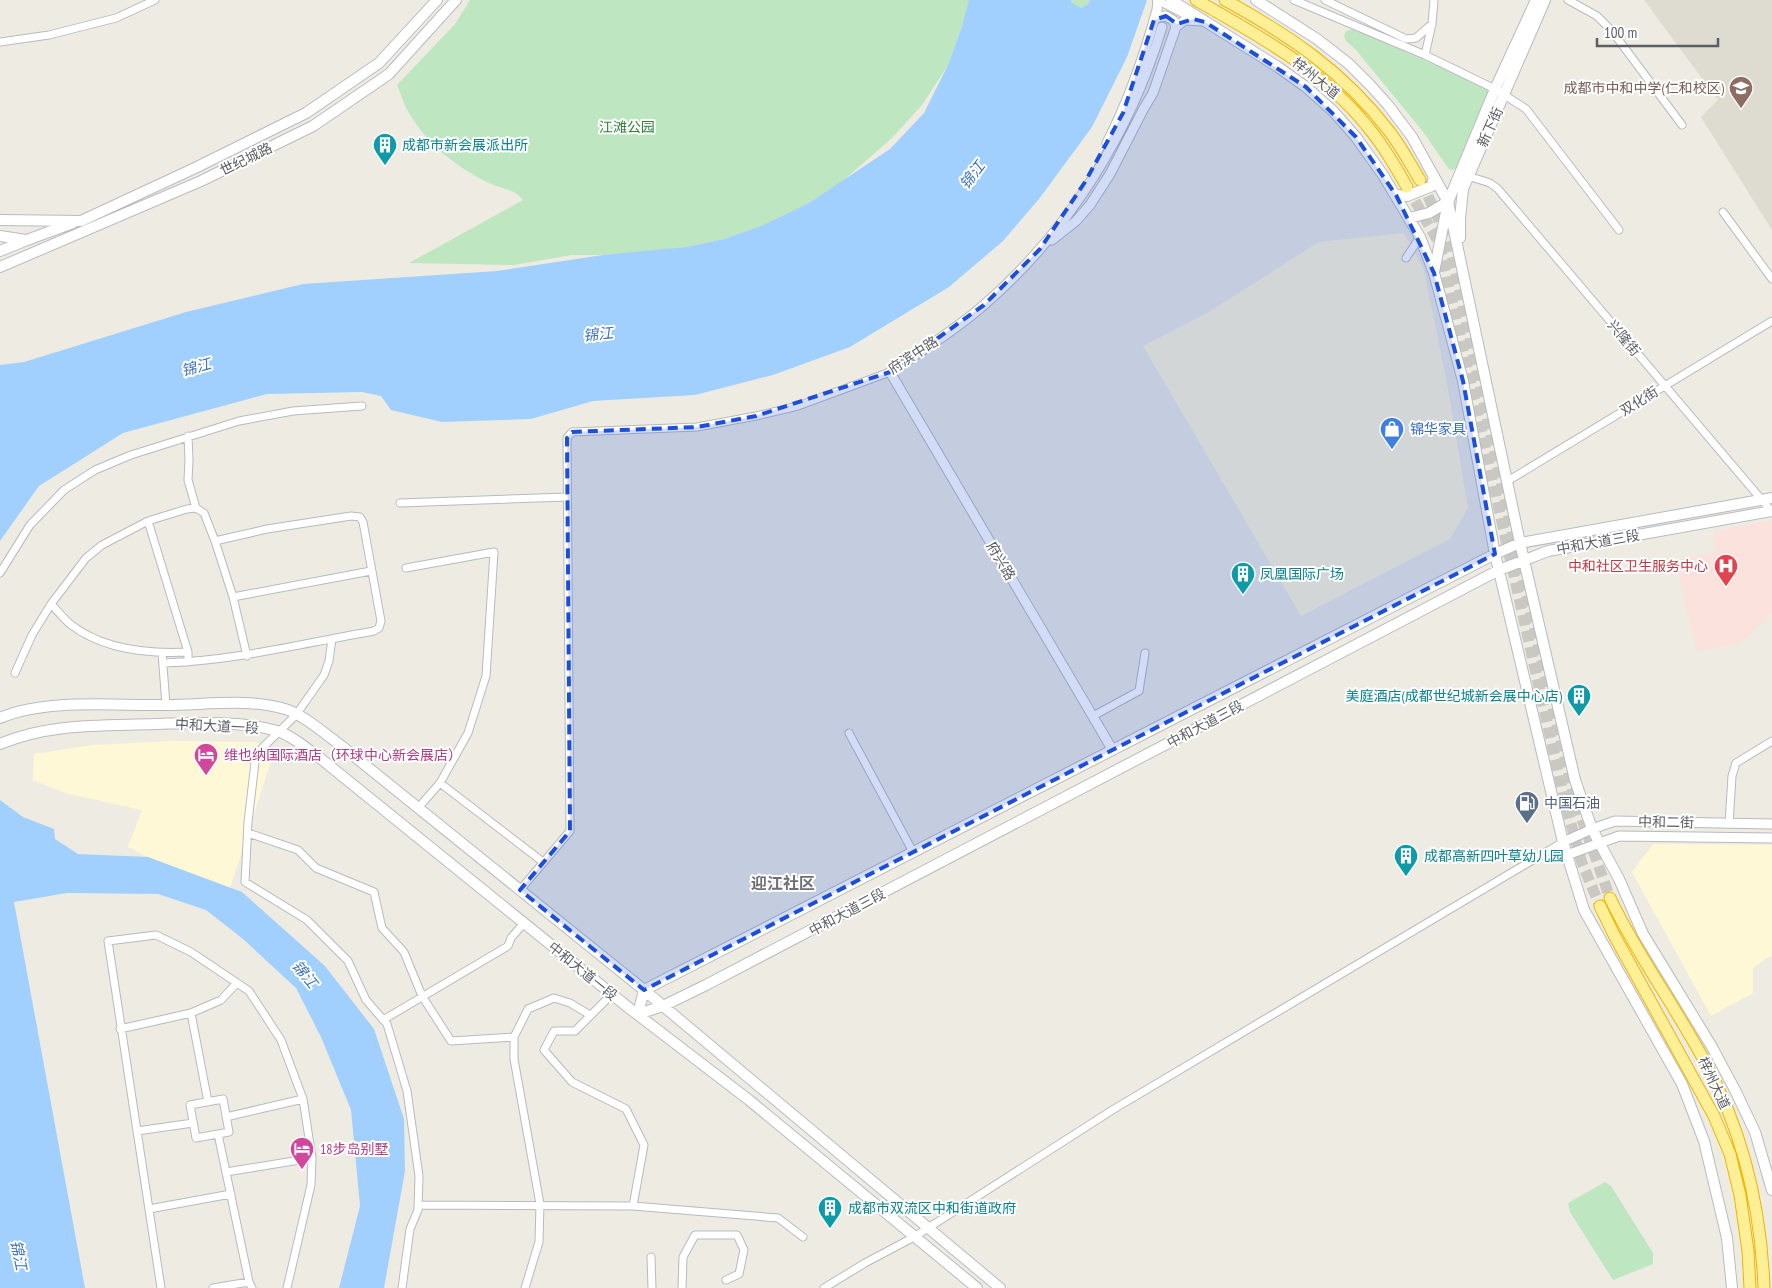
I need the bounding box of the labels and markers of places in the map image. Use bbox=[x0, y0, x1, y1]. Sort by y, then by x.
school or university icon: 成都市中和中学(仁和校区) bbox=[1728, 75, 1754, 109]
place label: 成都市中和中学(仁和校区) bbox=[1563, 79, 1725, 97]
building icon: 成都市新会展派出所 bbox=[372, 132, 398, 166]
place label: 成都市新会展派出所 bbox=[402, 136, 528, 154]
shop icon: 锦华家具 bbox=[1379, 416, 1405, 450]
place label: 锦华家具 bbox=[1410, 420, 1466, 438]
hospital icon: 中和社区卫生服务中心 bbox=[1713, 553, 1739, 587]
place label: 中和社区卫生服务中心 bbox=[1568, 557, 1708, 575]
building icon: 凤凰国际广场 bbox=[1230, 561, 1256, 595]
place label: 凤凰国际广场 bbox=[1260, 565, 1344, 583]
building icon: 美庭酒店(成都世纪城新会展中心店) bbox=[1566, 683, 1592, 717]
place label: 美庭酒店(成都世纪城新会展中心店) bbox=[1345, 687, 1563, 705]
hotel icon: 维也纳国际酒店（环球中心新会展店） bbox=[193, 742, 219, 776]
place label: 维也纳国际酒店（环球中心新会展店） bbox=[224, 746, 462, 764]
fuel station icon: 中国石油 bbox=[1514, 790, 1540, 824]
place label: 中国石油 bbox=[1544, 794, 1600, 812]
building icon: 成都高新四叶草幼儿园 bbox=[1393, 843, 1419, 877]
place label: 成都高新四叶草幼儿园 bbox=[1424, 847, 1564, 865]
hotel icon: 18步岛别墅 bbox=[289, 1136, 315, 1170]
place label: 18步岛别墅 bbox=[320, 1140, 389, 1158]
building icon: 成都市双流区中和街道政府 bbox=[817, 1195, 843, 1229]
place label: 成都市双流区中和街道政府 bbox=[848, 1199, 1016, 1217]

